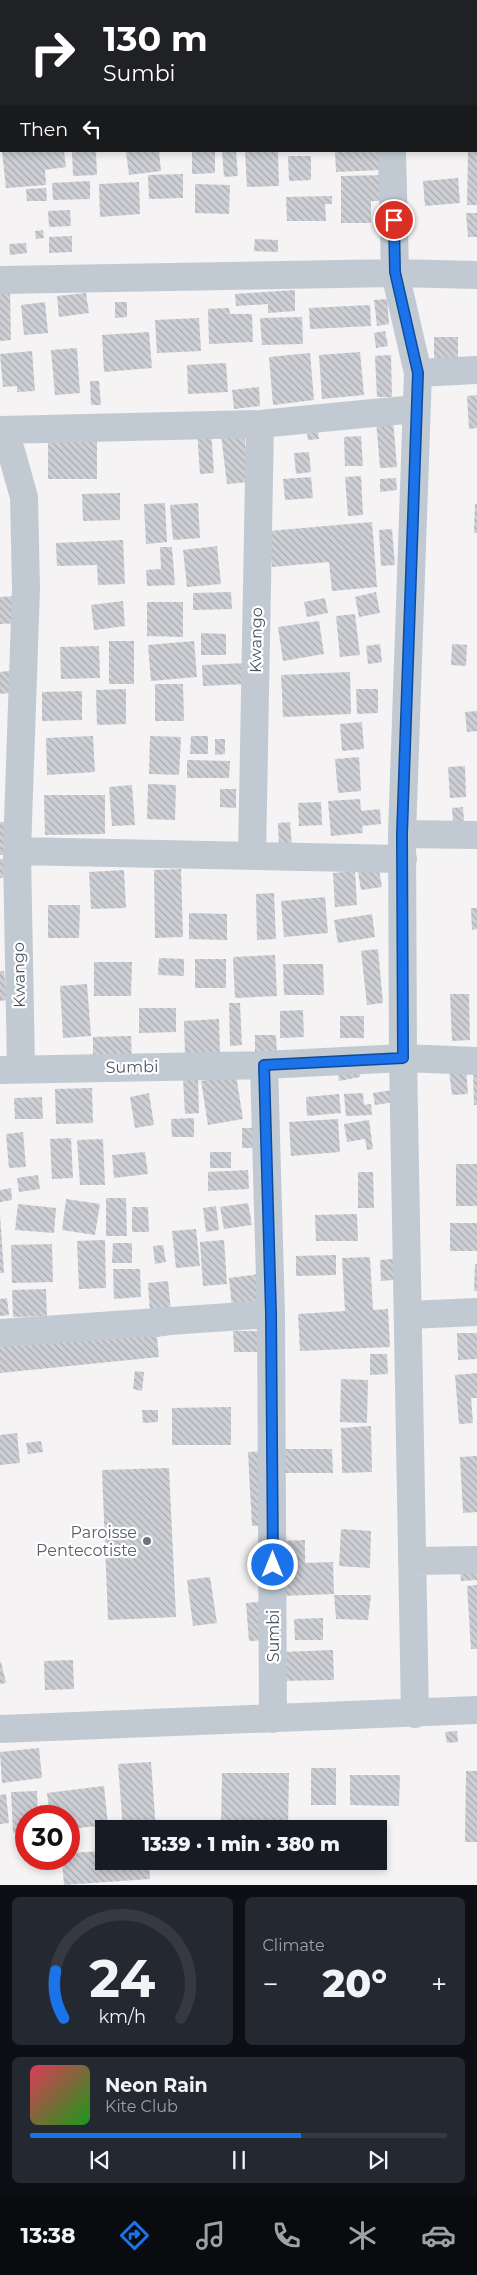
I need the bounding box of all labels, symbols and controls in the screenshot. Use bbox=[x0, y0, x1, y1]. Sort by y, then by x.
text: 130 m bbox=[103, 17, 208, 60]
icon: right bbox=[20, 20, 85, 85]
text: Sumbi bbox=[103, 60, 176, 87]
icon: left bbox=[78, 115, 106, 143]
text: Then bbox=[20, 118, 68, 141]
pin bbox=[373, 199, 415, 241]
icon: arrive bbox=[380, 206, 408, 234]
street label: Kwango bbox=[246, 607, 266, 673]
street label: Kwango bbox=[9, 942, 29, 1008]
street label: Sumbi bbox=[105, 1057, 159, 1077]
place label: Paroisse Pentecotiste bbox=[36, 1523, 137, 1560]
marker: Paroisse Pentecotiste bbox=[141, 1535, 153, 1547]
position arrow bbox=[246, 1538, 298, 1590]
street label: Sumbi bbox=[264, 1610, 283, 1662]
speed limit sign: 30 bbox=[15, 1805, 80, 1870]
text: 13:39 · 1 min · 380 m bbox=[142, 1833, 340, 1856]
text: Climate bbox=[263, 1936, 325, 1955]
text: 24 bbox=[89, 1947, 155, 2010]
text: 20° bbox=[322, 1960, 387, 2007]
text: − bbox=[263, 1967, 279, 2001]
text: + bbox=[431, 1967, 447, 2001]
text: km/h bbox=[98, 2006, 146, 2027]
text: Neon Rain bbox=[105, 2074, 208, 2097]
text: Kite Club bbox=[105, 2097, 178, 2116]
icon: previous bbox=[86, 2146, 114, 2174]
icon: pause bbox=[225, 2146, 253, 2174]
icon: next bbox=[364, 2146, 392, 2174]
icon: directions bbox=[117, 2218, 152, 2253]
icon: music bbox=[193, 2218, 228, 2253]
icon: phone bbox=[269, 2218, 304, 2253]
icon: climate bbox=[345, 2218, 380, 2253]
icon: car bbox=[421, 2218, 456, 2253]
text: 13:38 bbox=[21, 2222, 76, 2249]

